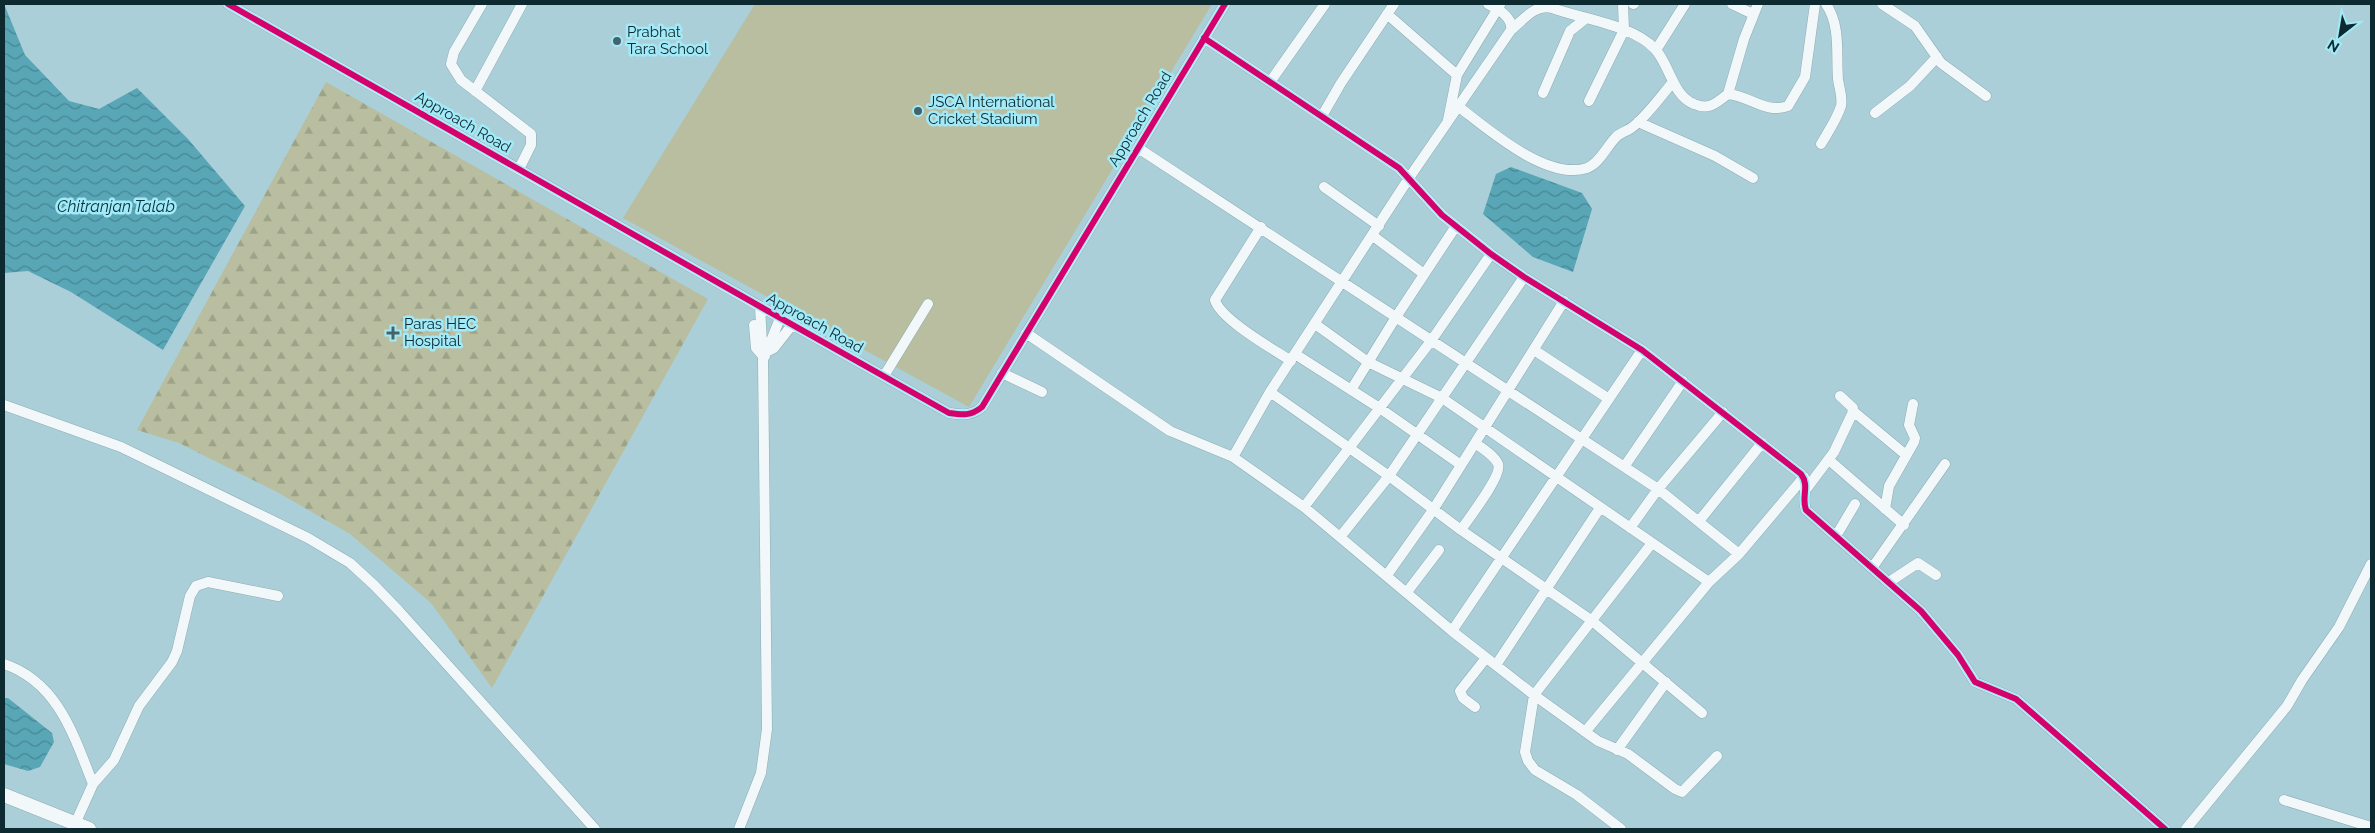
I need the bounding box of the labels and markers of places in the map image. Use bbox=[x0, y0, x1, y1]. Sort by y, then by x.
place label: Prabhat Tara School bbox=[627, 23, 709, 58]
marker: Prabhat Tara School bbox=[611, 35, 623, 47]
place label: JSCA International Cricket Stadium bbox=[928, 93, 1055, 128]
marker: JSCA International Cricket Stadium bbox=[912, 105, 924, 117]
place label: Paras HEC Hospital bbox=[404, 315, 476, 350]
marker: Paras HEC Hospital bbox=[386, 326, 400, 340]

